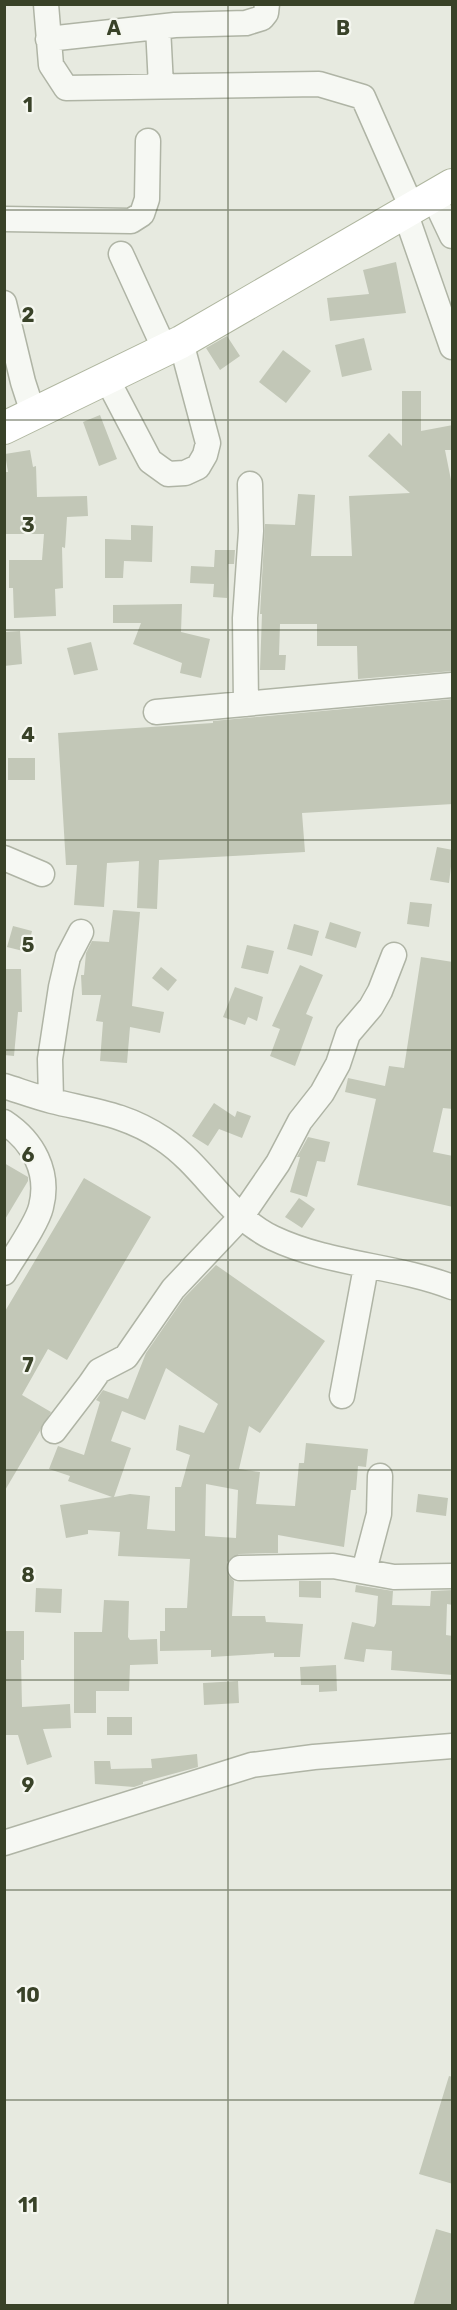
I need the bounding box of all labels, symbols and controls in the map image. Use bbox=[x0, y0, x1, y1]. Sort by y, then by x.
text: A bbox=[107, 16, 122, 40]
text: B bbox=[336, 16, 350, 40]
text: 1 bbox=[23, 93, 33, 117]
text: 2 bbox=[22, 303, 35, 327]
text: 3 bbox=[21, 513, 35, 537]
text: 4 bbox=[21, 723, 35, 747]
text: 5 bbox=[22, 933, 35, 957]
text: 6 bbox=[21, 1143, 35, 1167]
text: 7 bbox=[22, 1353, 34, 1377]
text: 8 bbox=[21, 1563, 35, 1587]
text: 9 bbox=[22, 1773, 35, 1797]
text: 10 bbox=[16, 1983, 40, 2007]
text: 11 bbox=[18, 2193, 38, 2217]

